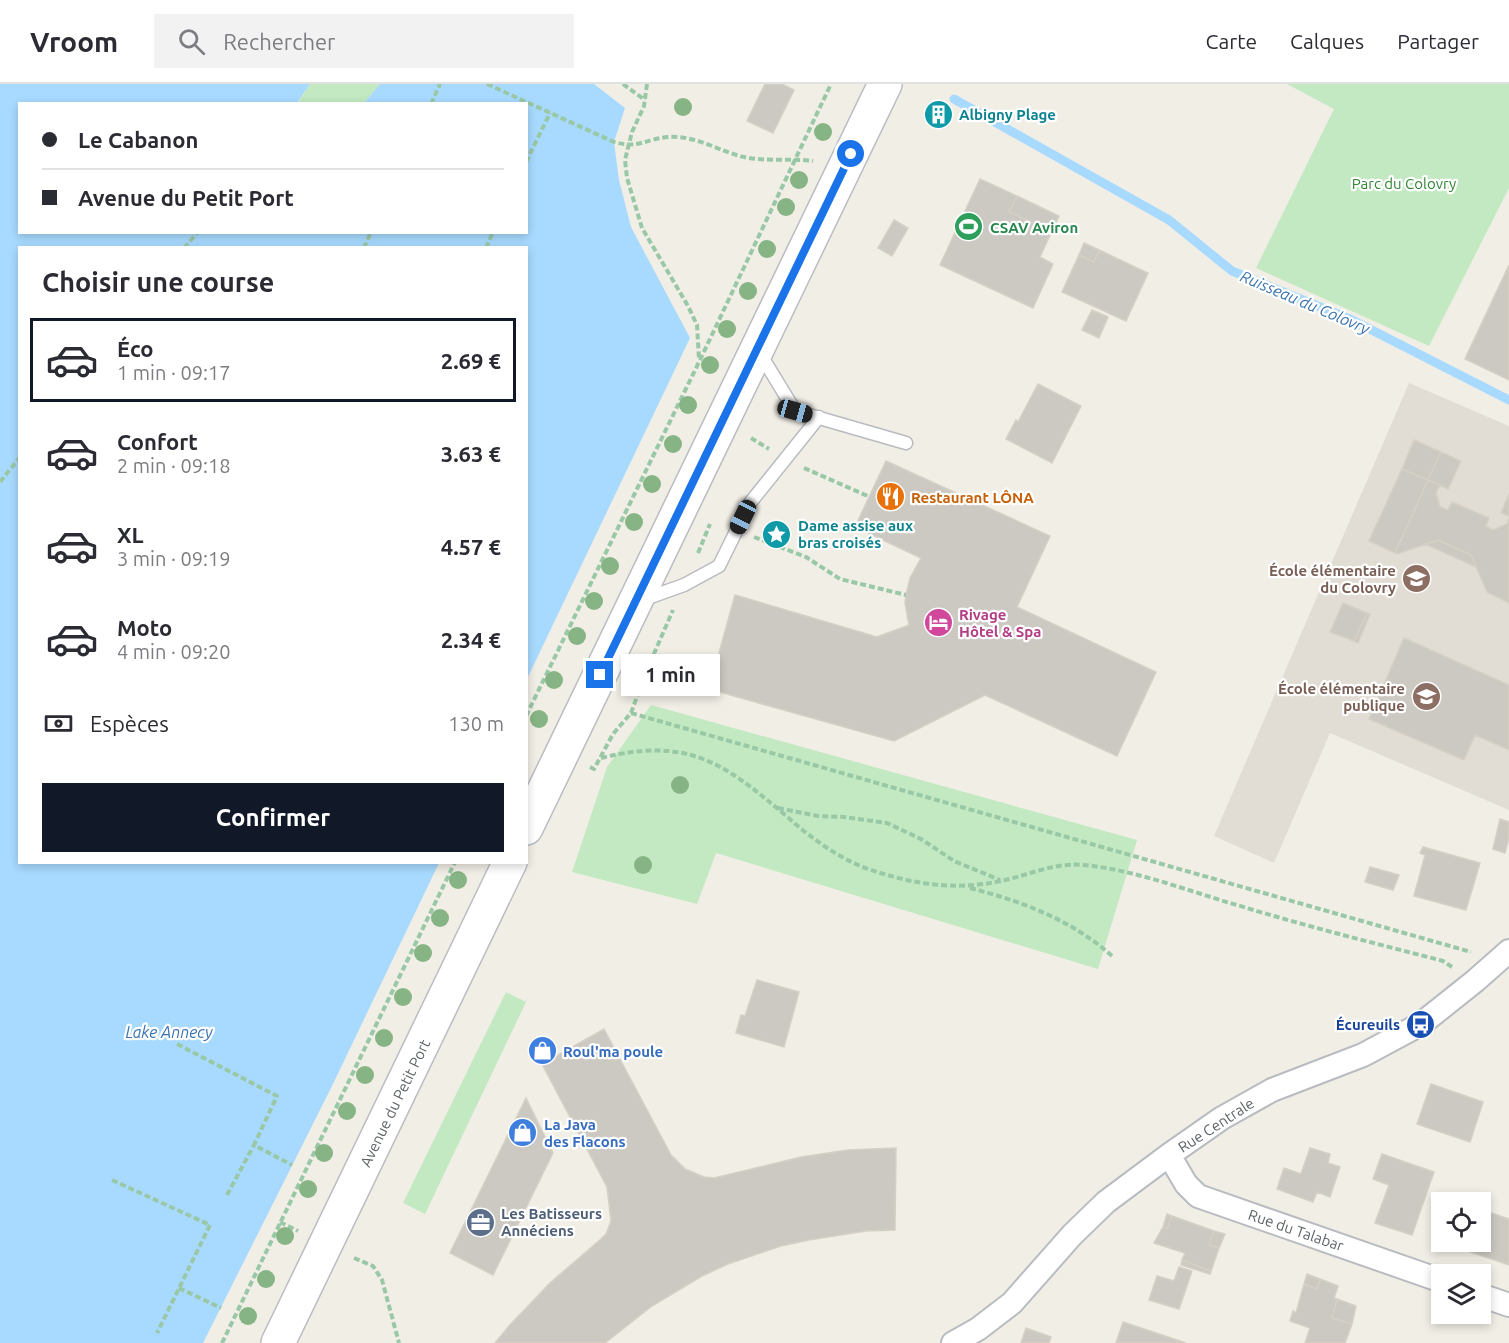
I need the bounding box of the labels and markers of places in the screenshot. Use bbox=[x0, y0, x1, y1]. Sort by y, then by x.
building icon: Albigny Plage bbox=[922, 98, 954, 130]
place label: Albigny Plage bbox=[959, 106, 1056, 123]
sports icon: CSAV Aviron bbox=[953, 211, 985, 243]
place label: CSAV Aviron bbox=[990, 219, 1078, 236]
restaurant icon: Restaurant LÔNA bbox=[874, 481, 906, 513]
place label: Restaurant LÔNA bbox=[911, 489, 1034, 506]
place label: Dame assise aux bras croisés bbox=[798, 517, 913, 551]
place icon: Dame assise aux bras croisés bbox=[761, 518, 793, 550]
place label: École élémentaire du Colovry bbox=[1269, 562, 1396, 596]
school or university icon: École élémentaire du Colovry bbox=[1401, 563, 1433, 595]
place label: Rivage Hôtel & Spa bbox=[959, 606, 1041, 640]
hotel icon: Rivage Hôtel & Spa bbox=[922, 607, 954, 639]
place label: École élémentaire publique bbox=[1278, 680, 1405, 714]
school or university icon: École élémentaire publique bbox=[1410, 681, 1442, 713]
bus stop icon: Écureuils bbox=[1405, 1008, 1437, 1040]
place label: Écureuils bbox=[1336, 1016, 1400, 1033]
shop icon: Roul'ma poule bbox=[526, 1035, 558, 1067]
place label: Roul'ma poule bbox=[563, 1043, 663, 1060]
place label: La Java des Flacons bbox=[544, 1116, 626, 1150]
shop icon: La Java des Flacons bbox=[507, 1117, 539, 1149]
place label: Les Batisseurs Annéciens bbox=[501, 1205, 602, 1239]
office icon: Les Batisseurs Annéciens bbox=[464, 1206, 496, 1238]

